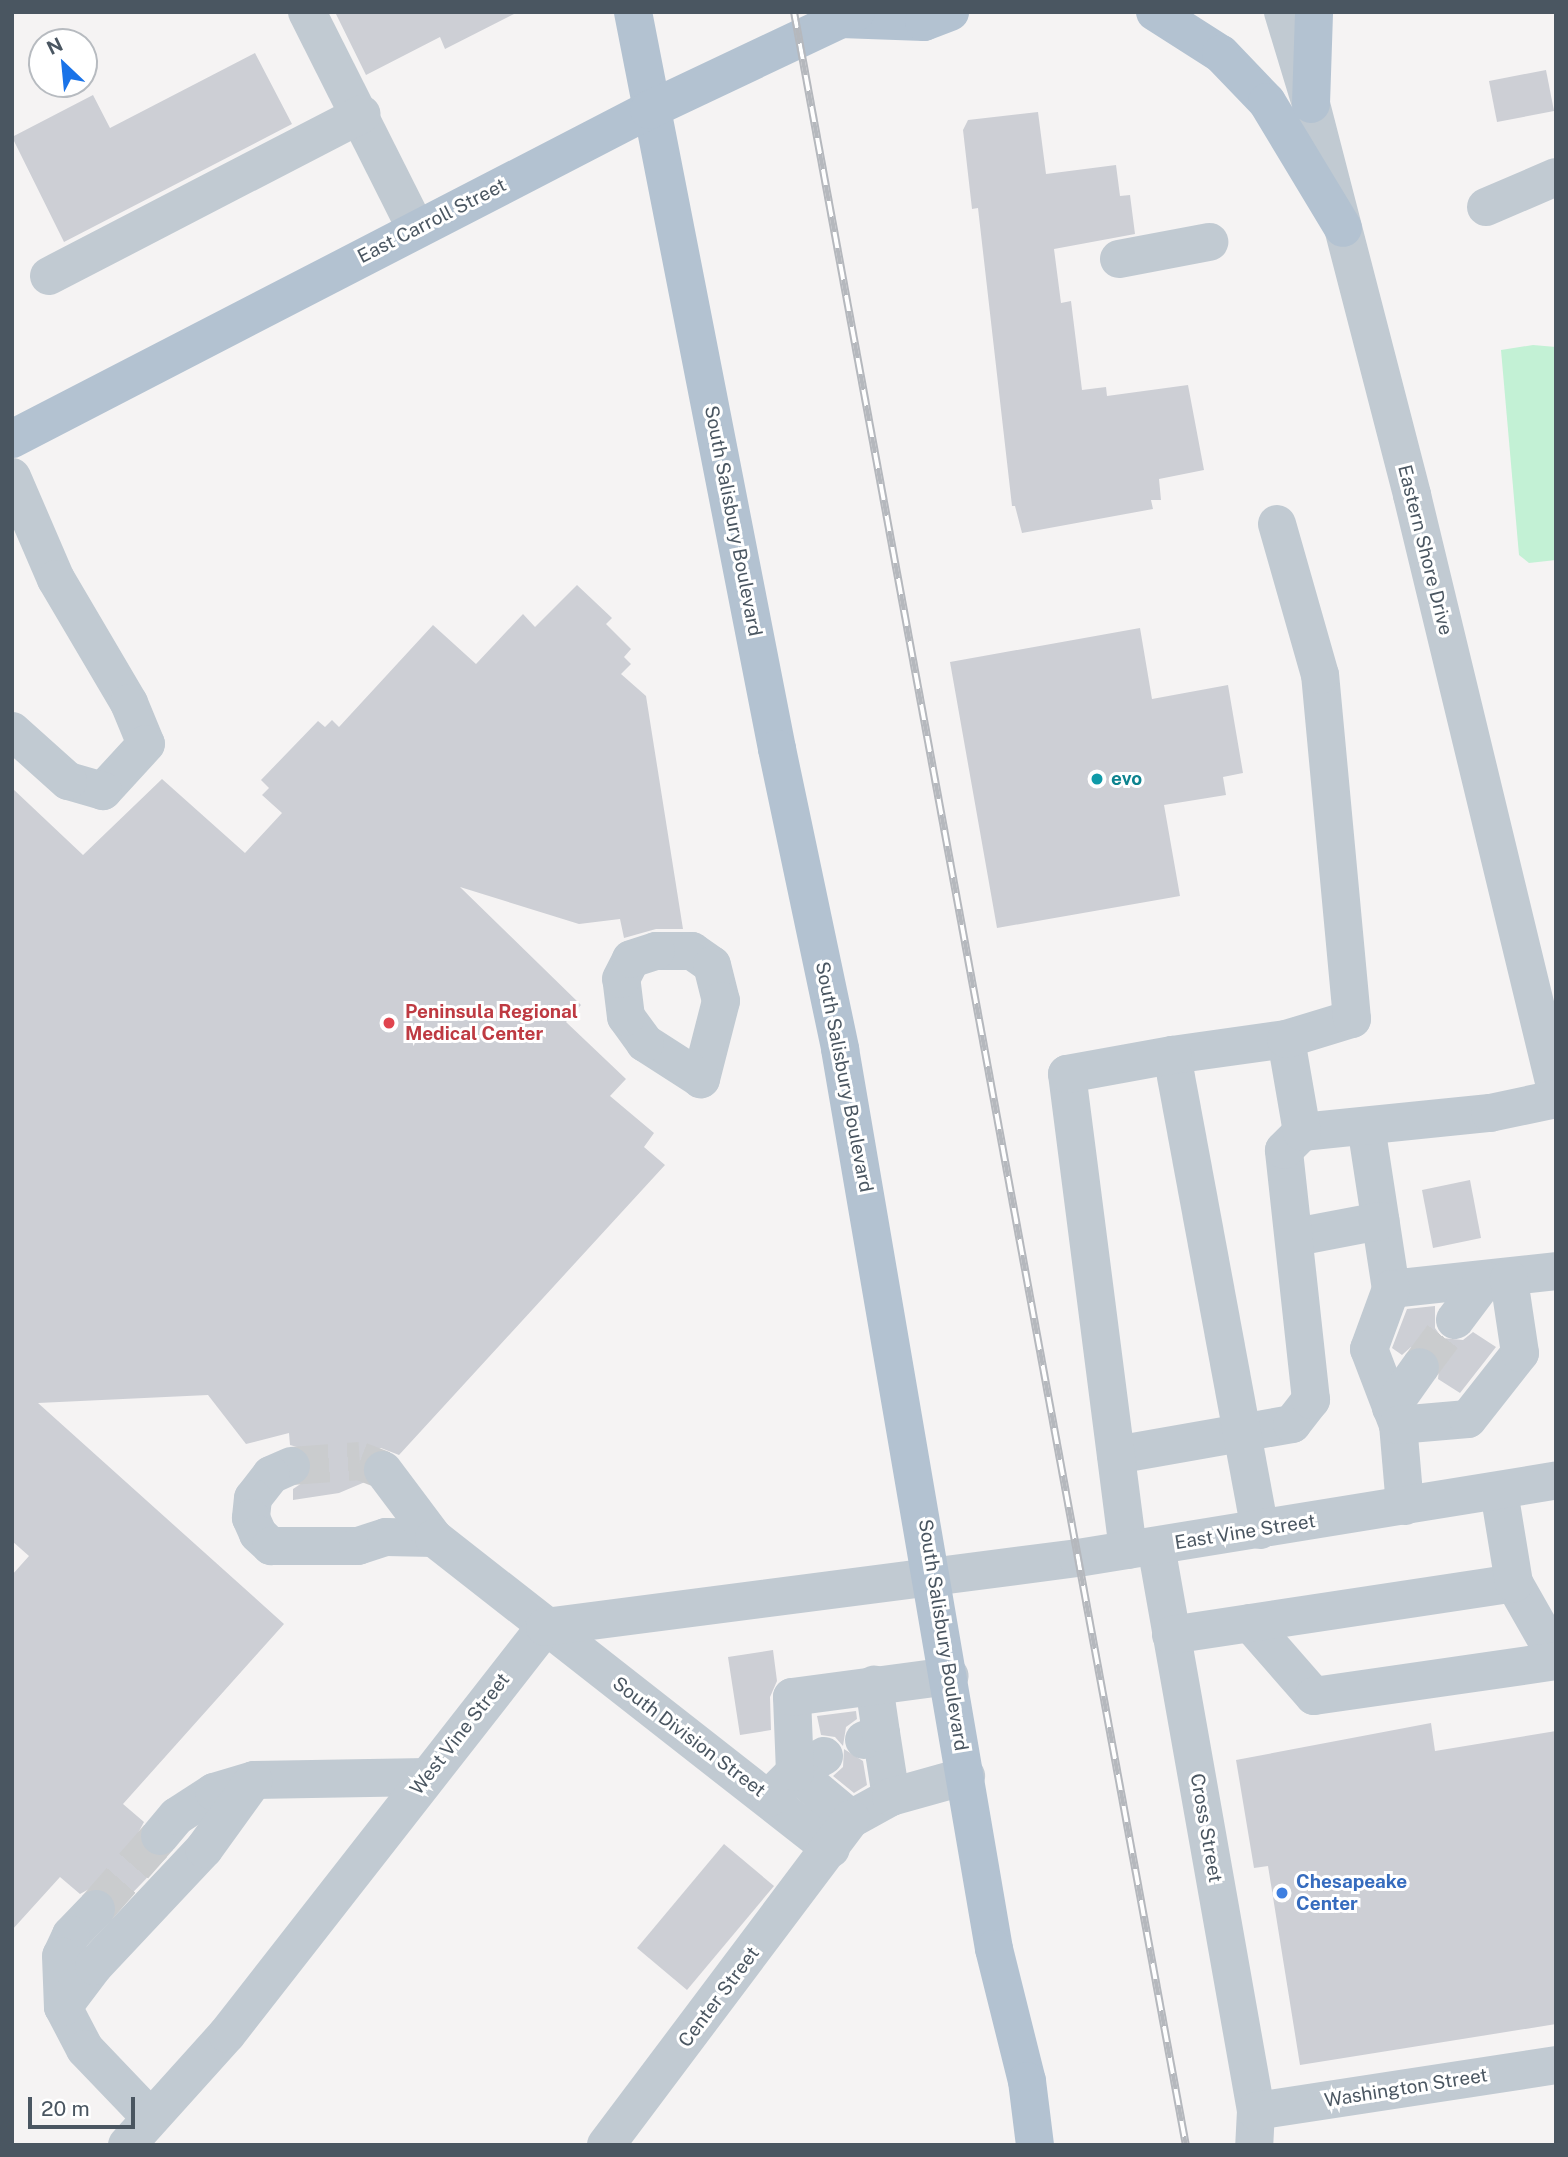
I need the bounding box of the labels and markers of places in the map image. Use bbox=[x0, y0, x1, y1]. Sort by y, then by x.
place label: evo bbox=[1111, 768, 1142, 790]
marker: evo bbox=[1089, 771, 1105, 787]
place label: Peninsula Regional Medical Center bbox=[405, 1001, 578, 1045]
marker: Peninsula Regional Medical Center bbox=[379, 1013, 399, 1033]
place label: Chesapeake Center bbox=[1296, 1871, 1407, 1915]
marker: Chesapeake Center bbox=[1274, 1885, 1290, 1901]

